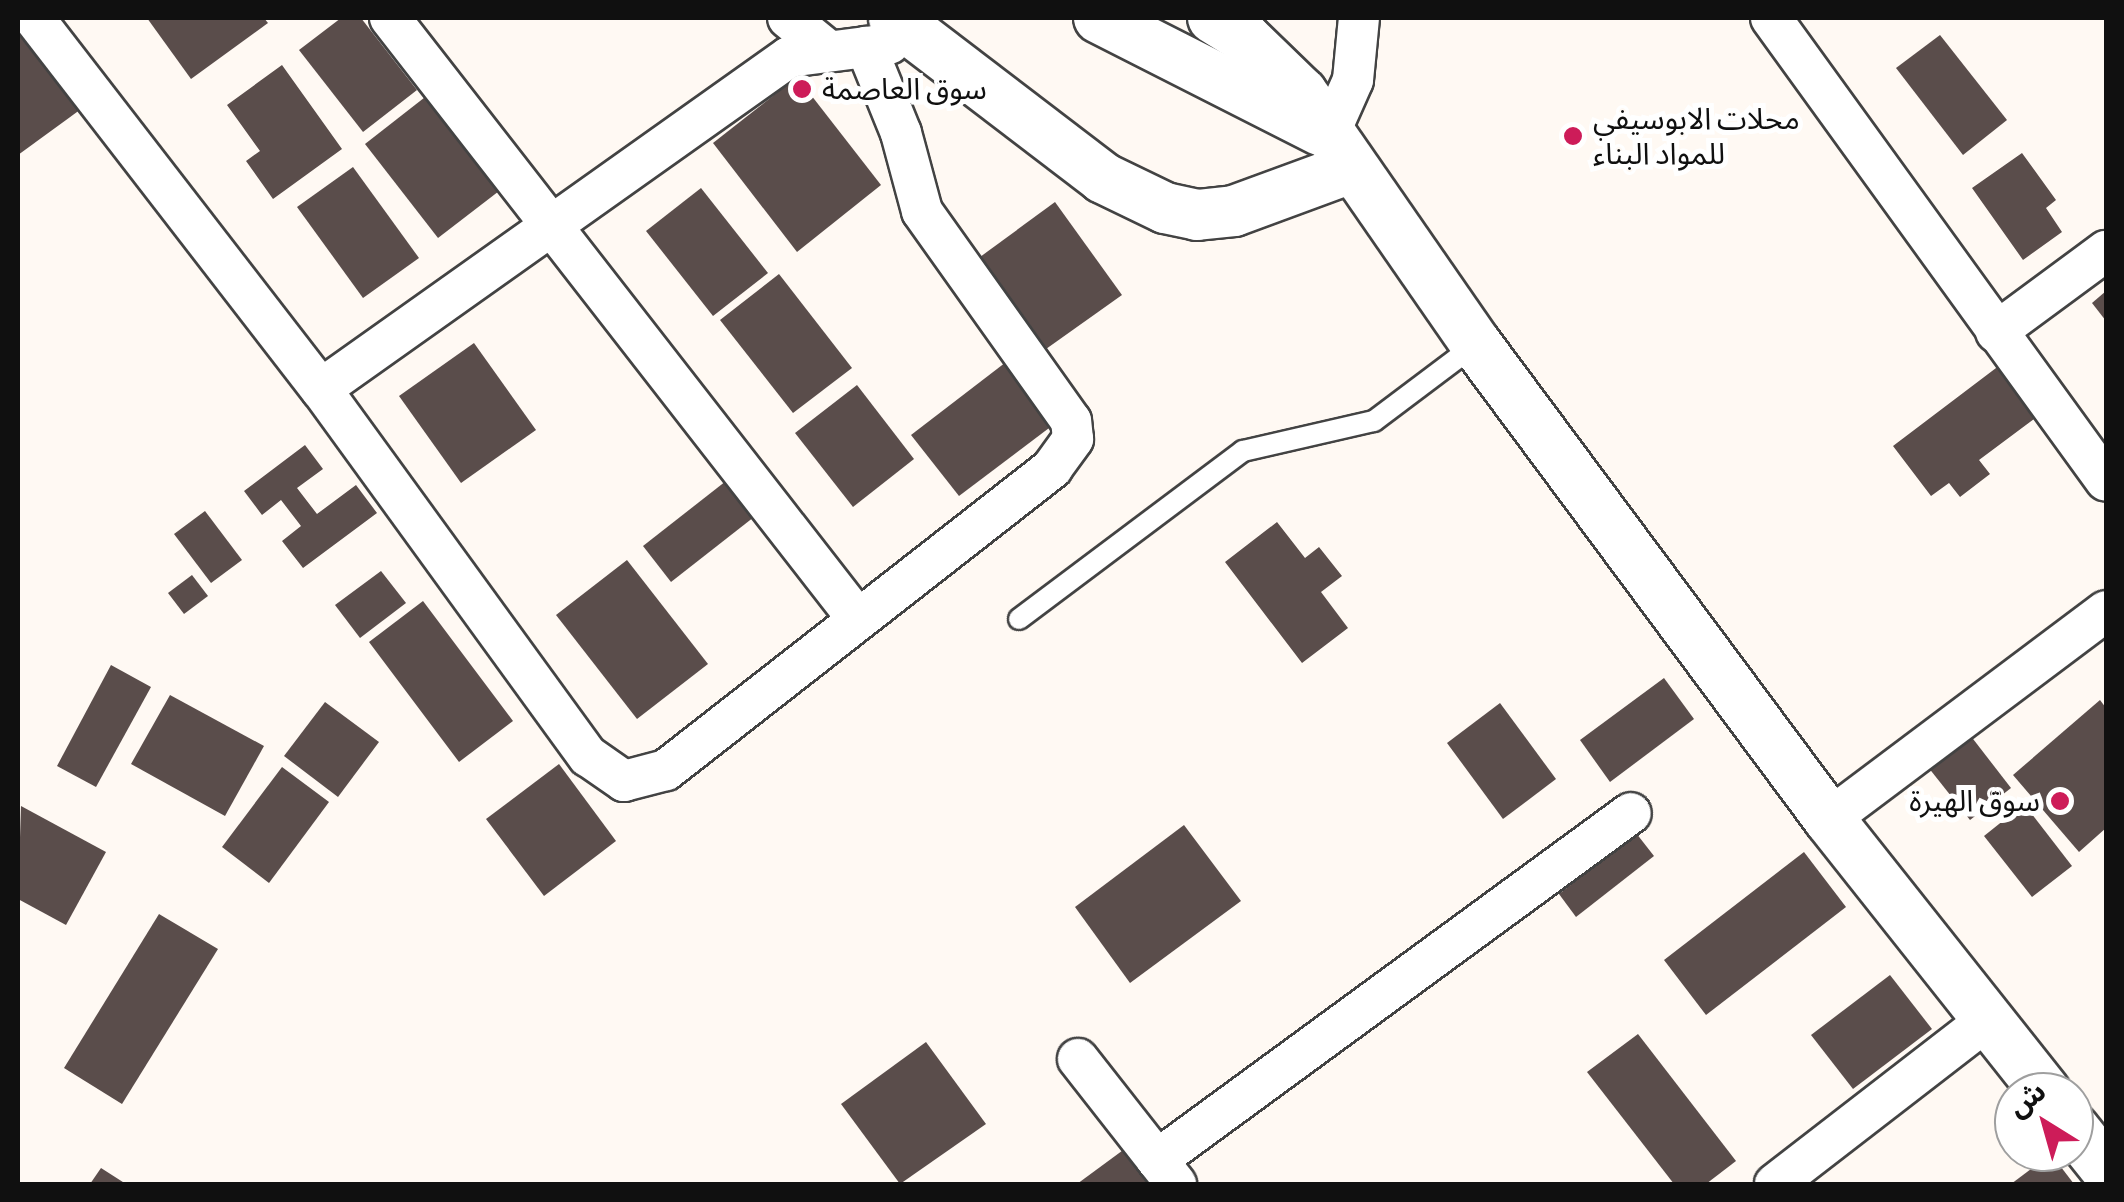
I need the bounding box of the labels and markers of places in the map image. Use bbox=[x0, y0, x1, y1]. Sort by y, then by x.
place label: سوق العاصمة bbox=[822, 71, 987, 107]
marker: سوق العاصمة bbox=[791, 78, 813, 100]
place label: محلات الابوسيفي للمواد البناء bbox=[1593, 101, 1800, 172]
marker: محلات الابوسيفي للمواد البناء bbox=[1562, 125, 1584, 147]
place label: سوق الهيرة bbox=[1909, 783, 2040, 819]
marker: سوق الهيرة bbox=[2049, 790, 2071, 812]

